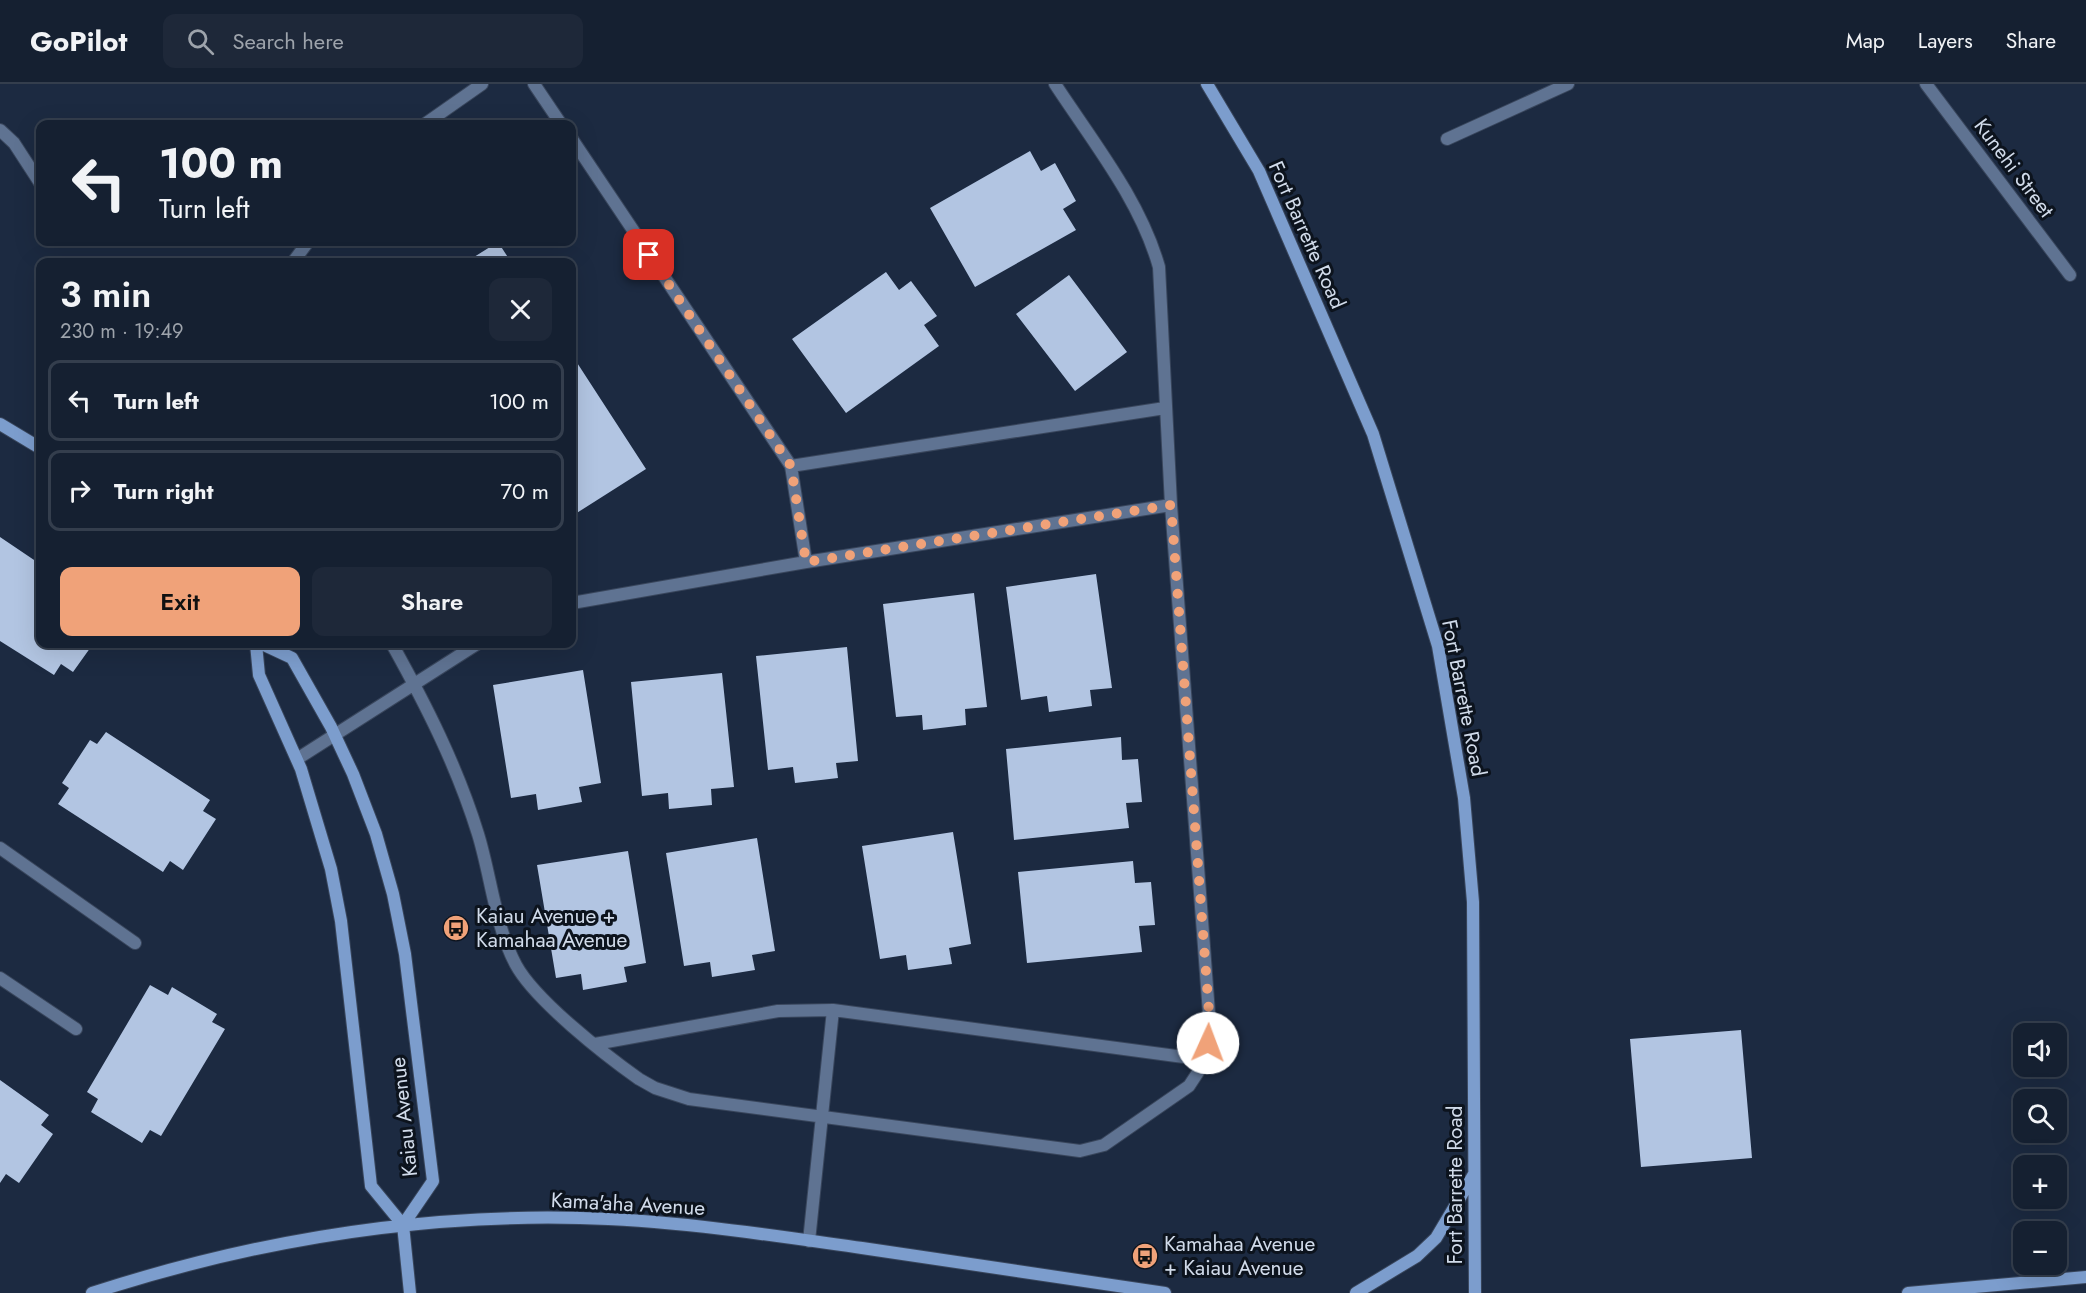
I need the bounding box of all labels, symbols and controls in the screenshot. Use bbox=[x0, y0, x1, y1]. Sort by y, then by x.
search box bbox=[163, 14, 583, 68]
text: GoPilot bbox=[30, 21, 127, 62]
icon: search bbox=[184, 25, 217, 58]
text: Search here bbox=[232, 25, 344, 57]
text: Map bbox=[1846, 26, 1885, 56]
text: Layers bbox=[1918, 26, 1973, 56]
text: Share bbox=[2006, 26, 2056, 56]
street label: Kunehi Street bbox=[1967, 112, 2061, 224]
text: 100 m bbox=[159, 133, 283, 194]
icon: left bbox=[60, 144, 138, 222]
street label: Fort Barrette Road bbox=[1261, 156, 1353, 314]
text: Turn left bbox=[159, 189, 249, 228]
pin bbox=[623, 229, 674, 280]
icon: arrive bbox=[632, 238, 665, 271]
text: 3 min bbox=[60, 268, 151, 320]
button: close bbox=[489, 278, 552, 341]
text: 230 m · 19:49 bbox=[60, 317, 184, 346]
icon: left bbox=[63, 384, 96, 417]
text: Turn left bbox=[114, 385, 199, 417]
text: 100 m bbox=[489, 385, 549, 417]
icon: right bbox=[63, 474, 96, 507]
text: Turn right bbox=[114, 475, 214, 507]
text: 70 m bbox=[500, 475, 549, 507]
button: Exit bbox=[60, 567, 300, 636]
button: Share bbox=[312, 567, 552, 636]
street label: Fort Barrette Road bbox=[1434, 617, 1494, 779]
place label: Kaiau Avenue + Kamahaa Avenue bbox=[476, 901, 628, 955]
bus stop icon: Kaiau Avenue + Kamahaa Avenue bbox=[441, 913, 471, 943]
position arrow bbox=[1176, 1011, 1240, 1075]
map controls bbox=[2013, 1023, 2067, 1275]
button: sound bbox=[2013, 1023, 2067, 1077]
street label: Kaiau Avenue bbox=[383, 1055, 425, 1178]
button: search bbox=[2013, 1089, 2067, 1143]
street label: Fort Barrette Road bbox=[1440, 1105, 1470, 1265]
button: + bbox=[2013, 1155, 2067, 1209]
street label: Kama'aha Avenue bbox=[550, 1185, 706, 1223]
button: − bbox=[2013, 1221, 2067, 1275]
place label: Kamahaa Avenue + Kaiau Avenue bbox=[1164, 1229, 1316, 1283]
bus stop icon: Kamahaa Avenue + Kaiau Avenue bbox=[1130, 1241, 1160, 1271]

